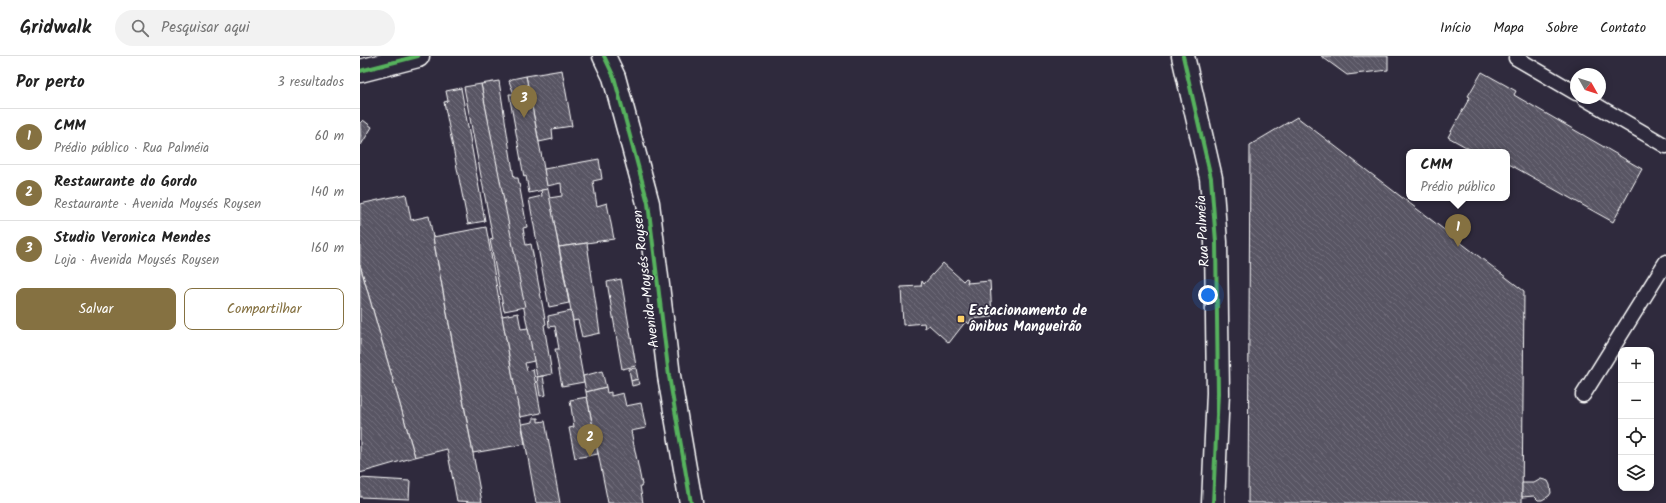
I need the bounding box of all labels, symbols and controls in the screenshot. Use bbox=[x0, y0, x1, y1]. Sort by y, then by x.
search box bbox=[115, 10, 395, 46]
text: Gridwalk bbox=[20, 13, 91, 43]
text: Pesquisar aqui bbox=[161, 16, 250, 40]
icon: search bbox=[129, 17, 151, 39]
text: Início bbox=[1440, 17, 1471, 39]
text: Mapa bbox=[1493, 17, 1524, 39]
text: Sobre bbox=[1546, 17, 1578, 39]
text: Contato bbox=[1600, 17, 1646, 39]
north arrow bbox=[1570, 68, 1606, 104]
text: Por perto bbox=[16, 69, 85, 96]
text: 3 resultados bbox=[277, 72, 344, 93]
pin: 3 bbox=[511, 85, 537, 118]
text: CMM bbox=[54, 114, 86, 138]
text: 1 bbox=[27, 126, 31, 147]
text: 60 m bbox=[315, 126, 344, 147]
text: Prédio público · Rua Palméia bbox=[54, 138, 209, 159]
popup bbox=[1406, 149, 1510, 201]
text: CMM bbox=[1421, 153, 1452, 177]
text: Restaurante do Gordo bbox=[54, 170, 197, 194]
text: Prédio público bbox=[1421, 177, 1495, 198]
text: 2 bbox=[25, 182, 33, 203]
text: 140 m bbox=[311, 182, 344, 203]
text: Restaurante · Avenida Moysés Roysen bbox=[54, 194, 261, 215]
street label: Rua Palméia bbox=[1190, 195, 1216, 267]
street label: Avenida Moysés Roysen bbox=[627, 209, 665, 349]
pin: 1 bbox=[1445, 214, 1471, 247]
text: Studio Veronica Mendes bbox=[54, 226, 211, 250]
text: 3 bbox=[25, 238, 33, 259]
text: 160 m bbox=[311, 238, 344, 259]
text: Loja · Avenida Moysés Roysen bbox=[54, 250, 219, 271]
your location bbox=[1198, 285, 1218, 305]
button: Salvar bbox=[16, 288, 176, 330]
button: Compartilhar bbox=[184, 288, 344, 330]
place label: Estacionamento de ônibus Mangueirão bbox=[969, 300, 1087, 338]
marker: Estacionamento de ônibus Mangueirão bbox=[956, 314, 966, 324]
map controls bbox=[1618, 347, 1654, 491]
button: + bbox=[1618, 347, 1654, 383]
button: − bbox=[1618, 383, 1654, 419]
button: locate bbox=[1618, 419, 1654, 455]
pin: 2 bbox=[577, 424, 603, 457]
button: layers bbox=[1618, 455, 1654, 491]

